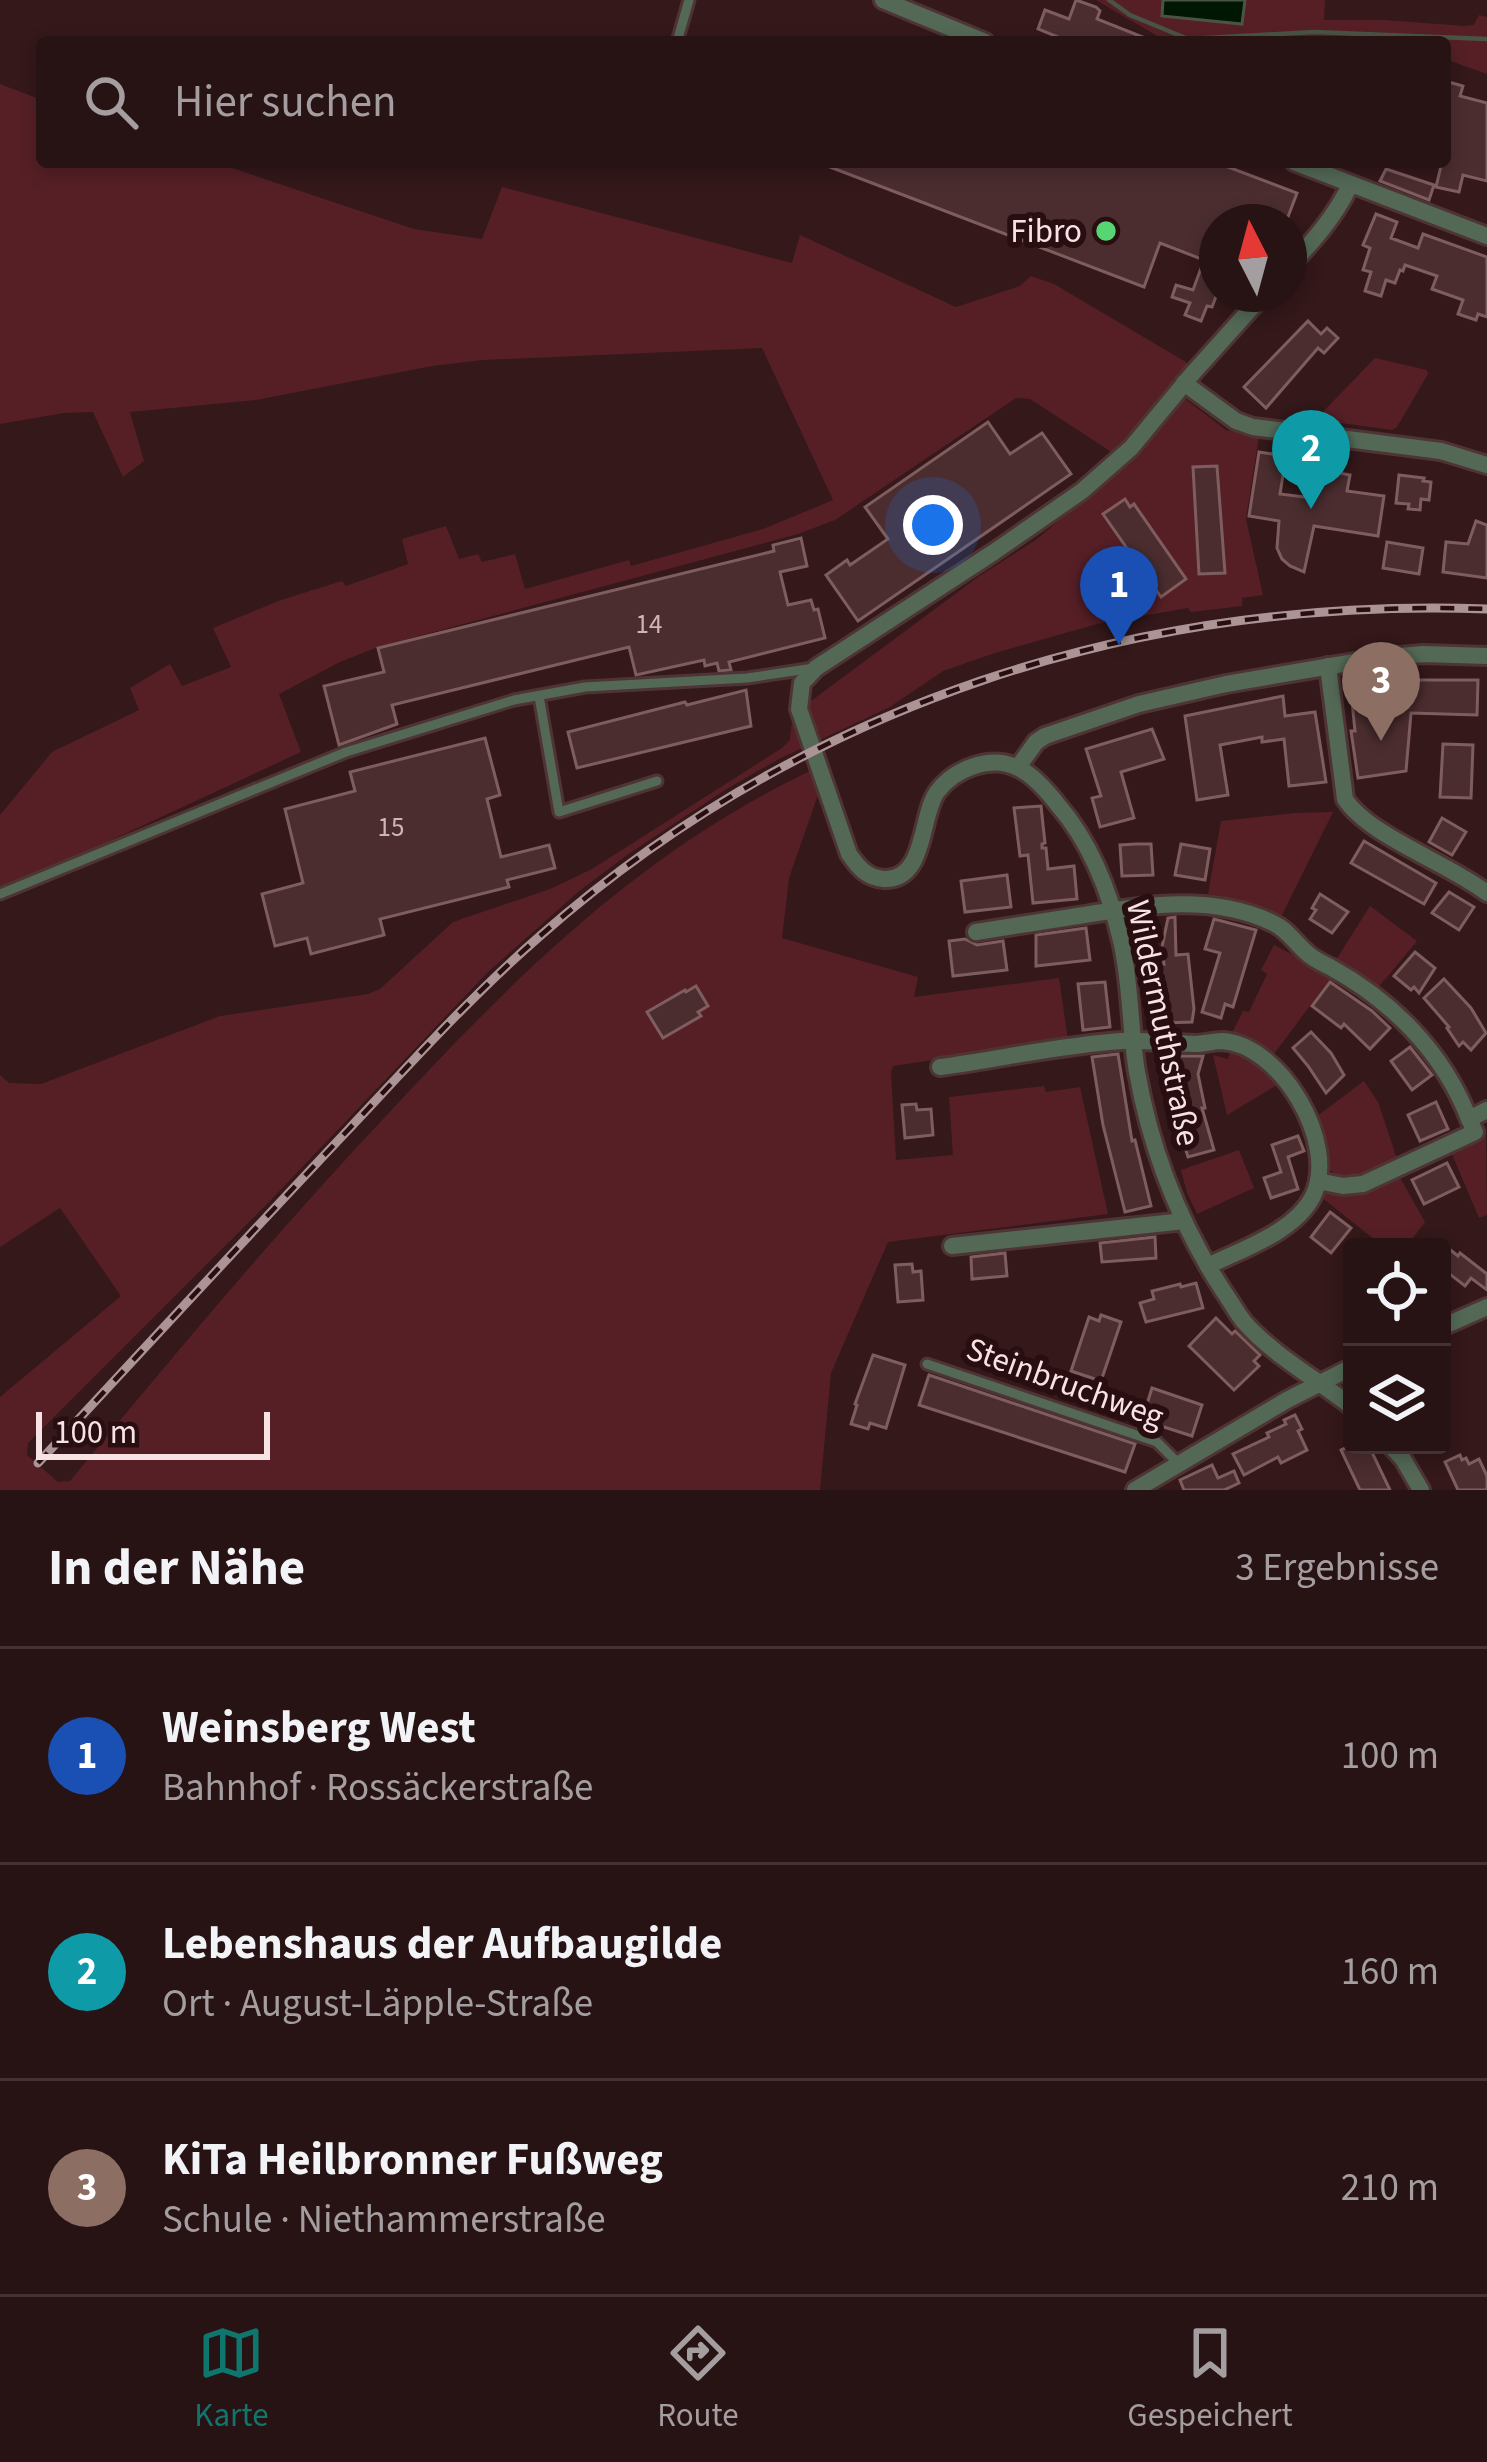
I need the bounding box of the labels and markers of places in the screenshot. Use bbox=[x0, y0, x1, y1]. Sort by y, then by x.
place label: Fibro bbox=[1010, 208, 1082, 255]
marker: Fibro bbox=[1093, 218, 1119, 244]
pin: 2 bbox=[1272, 410, 1350, 509]
pin: 1 bbox=[1080, 546, 1158, 645]
pin: 3 bbox=[1342, 642, 1420, 741]

